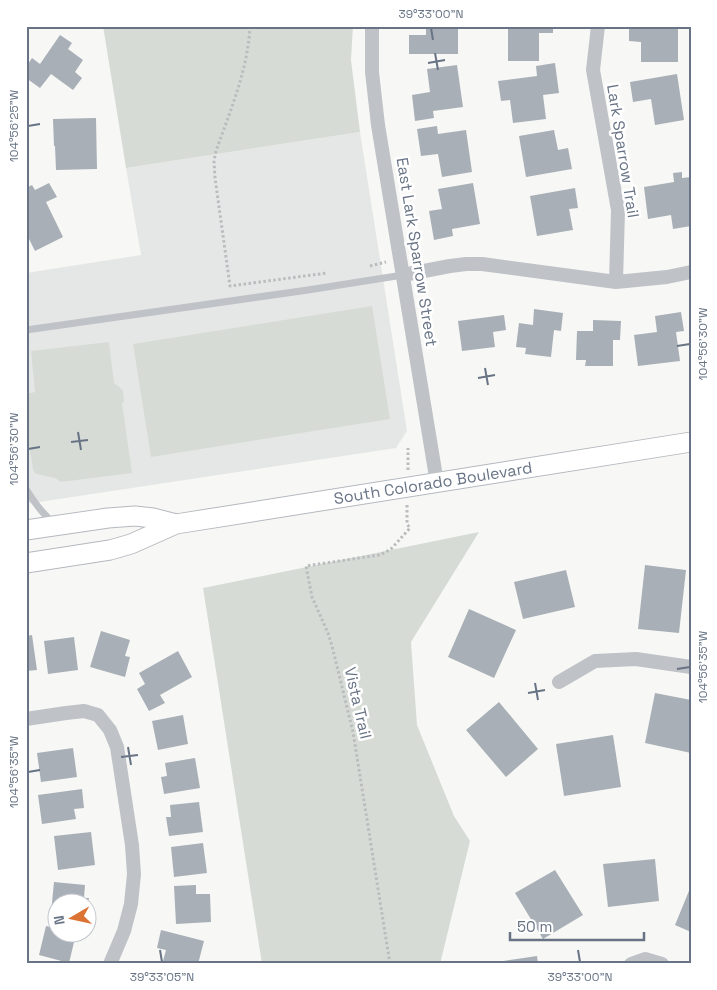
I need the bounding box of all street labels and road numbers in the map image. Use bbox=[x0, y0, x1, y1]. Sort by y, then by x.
street label: Lark Sparrow Trail bbox=[602, 83, 644, 219]
street label: East Lark Sparrow Street bbox=[392, 156, 442, 348]
street label: South Colorado Boulevard bbox=[332, 457, 534, 509]
street label: Vista Trail bbox=[340, 665, 376, 741]

